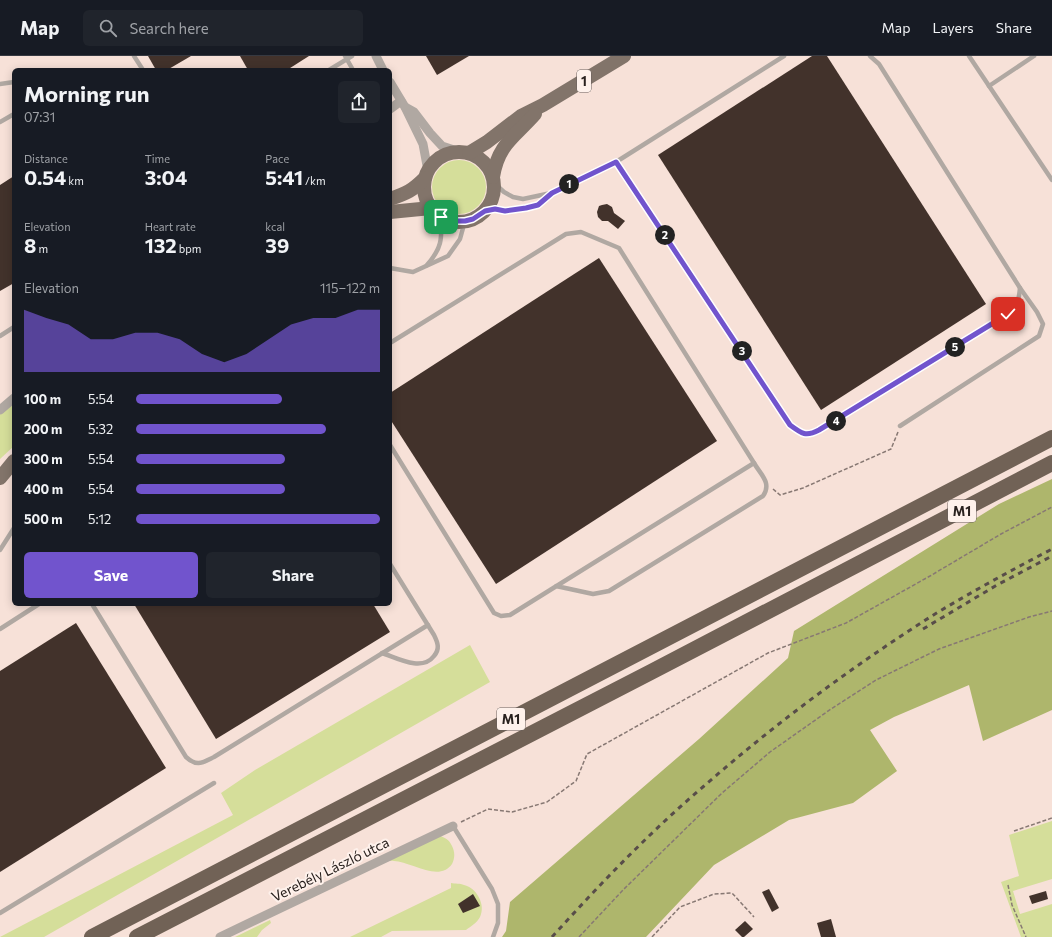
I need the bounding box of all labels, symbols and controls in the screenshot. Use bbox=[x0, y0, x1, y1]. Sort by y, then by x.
search box bbox=[83, 10, 363, 46]
text: Map bbox=[20, 16, 59, 39]
icon: search bbox=[97, 17, 119, 39]
text: Search here bbox=[129, 19, 209, 37]
text: Map bbox=[882, 19, 910, 36]
text: Layers bbox=[932, 19, 974, 36]
text: Share bbox=[996, 19, 1032, 36]
road number: 1 bbox=[577, 70, 591, 92]
text: Morning run bbox=[24, 80, 150, 107]
button: share bbox=[338, 81, 380, 123]
text: 07:31 bbox=[24, 109, 55, 125]
text: Distance bbox=[24, 152, 68, 165]
text: Time bbox=[145, 152, 170, 165]
text: Pace bbox=[265, 152, 289, 165]
text: 0.54 bbox=[24, 165, 66, 189]
text: 3:04 bbox=[145, 165, 187, 189]
text: 5:41 bbox=[265, 165, 303, 189]
text: km bbox=[66, 174, 84, 187]
text: /km bbox=[303, 174, 326, 187]
pin: 1 bbox=[559, 174, 579, 194]
text: 1 bbox=[567, 177, 571, 190]
pin bbox=[424, 200, 458, 234]
icon: arrive bbox=[430, 206, 452, 228]
text: Elevation bbox=[24, 220, 70, 233]
text: Heart rate bbox=[145, 220, 196, 233]
text: kcal bbox=[265, 220, 285, 233]
pin: 2 bbox=[655, 225, 675, 245]
text: 2 bbox=[662, 228, 668, 241]
text: 8 bbox=[24, 233, 36, 257]
text: 132 bbox=[145, 233, 177, 257]
text: 39 bbox=[265, 233, 289, 257]
text: m bbox=[36, 242, 48, 255]
text: bpm bbox=[177, 242, 201, 255]
text: Elevation bbox=[24, 280, 79, 296]
text: 115–122 m bbox=[320, 280, 380, 296]
pin bbox=[991, 297, 1025, 331]
icon: check bbox=[997, 303, 1019, 325]
pin: 5 bbox=[945, 337, 965, 357]
text: 5 bbox=[952, 340, 958, 353]
pin: 3 bbox=[732, 341, 752, 361]
text: 3 bbox=[739, 344, 745, 357]
text: 100 m bbox=[24, 391, 61, 407]
text: 5:54 bbox=[88, 391, 114, 407]
pin: 4 bbox=[826, 411, 846, 431]
text: 4 bbox=[833, 414, 839, 427]
text: 200 m bbox=[24, 421, 62, 437]
text: 5:32 bbox=[88, 421, 113, 437]
text: 300 m bbox=[24, 451, 63, 467]
text: 5:54 bbox=[88, 451, 114, 467]
text: 400 m bbox=[24, 481, 63, 497]
text: 5:54 bbox=[88, 481, 114, 497]
road number: M1 bbox=[948, 500, 976, 522]
text: 500 m bbox=[24, 511, 63, 527]
text: 5:12 bbox=[88, 511, 111, 527]
button: Save bbox=[24, 552, 198, 598]
button: Share bbox=[206, 552, 380, 598]
road number: M1 bbox=[497, 708, 525, 730]
street label: Verebély László utca bbox=[268, 833, 392, 905]

